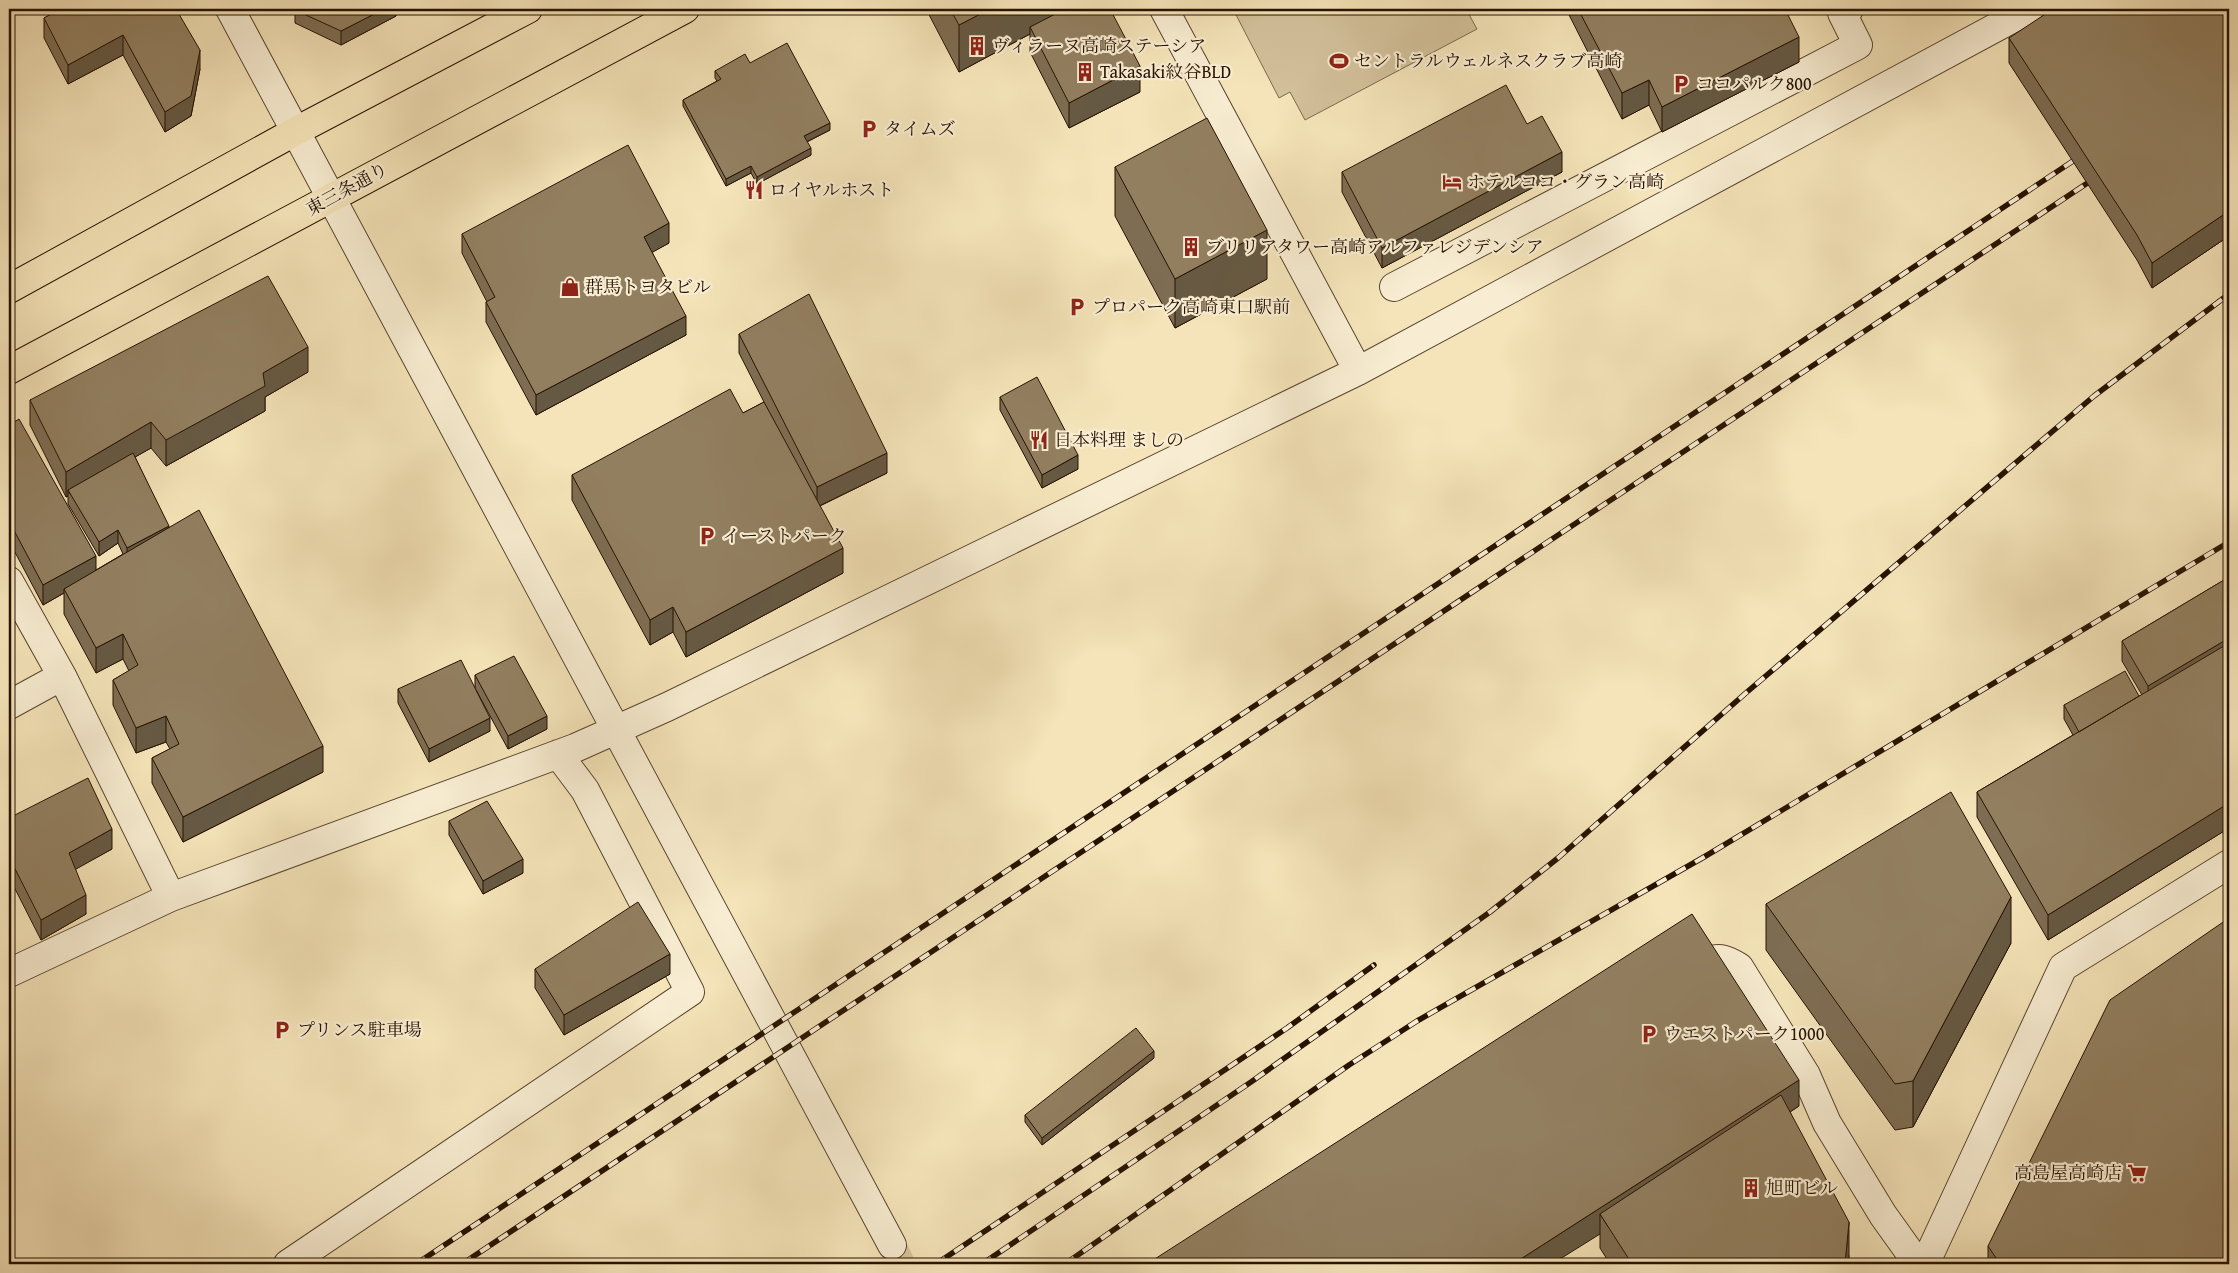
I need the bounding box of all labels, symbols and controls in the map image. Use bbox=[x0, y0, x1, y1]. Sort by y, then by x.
place label: ヴィラーヌ高崎ステーシア bbox=[992, 32, 1206, 59]
building icon: ヴィラーヌ高崎ステーシア bbox=[966, 35, 988, 57]
place label: セントラルウェルネスクラブ高崎 bbox=[1354, 47, 1622, 74]
sports icon: セントラルウェルネスクラブ高崎 bbox=[1328, 50, 1350, 72]
place label: Takasaki紋谷BLD bbox=[1100, 58, 1231, 85]
building icon: Takasaki紋谷BLD bbox=[1074, 61, 1096, 83]
place label: ココパルク800 bbox=[1696, 70, 1812, 97]
parking icon: ココパルク800 bbox=[1670, 73, 1692, 95]
place label: タイムズ bbox=[884, 115, 956, 142]
parking icon: タイムズ bbox=[858, 118, 880, 140]
street label: 東三条通り bbox=[301, 155, 393, 222]
place label: ホテルココ・グラン高崎 bbox=[1467, 168, 1664, 195]
hotel icon: ホテルココ・グラン高崎 bbox=[1441, 171, 1463, 193]
place label: ロイヤルホスト bbox=[769, 176, 894, 203]
restaurant icon: ロイヤルホスト bbox=[743, 179, 765, 201]
place label: ブリリアタワー高崎アルファレジデンシア bbox=[1206, 233, 1544, 260]
building icon: ブリリアタワー高崎アルファレジデンシア bbox=[1180, 236, 1202, 258]
place label: 群馬トヨタビル bbox=[585, 273, 711, 300]
shop icon: 群馬トヨタビル bbox=[559, 276, 581, 298]
place label: プロパーク高崎東口駅前 bbox=[1092, 293, 1290, 320]
parking icon: プロパーク高崎東口駅前 bbox=[1066, 296, 1088, 318]
place label: 日本料理 ましの bbox=[1054, 426, 1184, 453]
restaurant icon: 日本料理 ましの bbox=[1028, 429, 1050, 451]
place label: イーストパーク bbox=[722, 522, 847, 549]
parking icon: イーストパーク bbox=[696, 525, 718, 547]
place label: プリンス駐車場 bbox=[297, 1016, 422, 1043]
parking icon: プリンス駐車場 bbox=[271, 1019, 293, 1041]
place label: ウエストパーク1000 bbox=[1664, 1020, 1825, 1047]
parking icon: ウエストパーク1000 bbox=[1638, 1023, 1660, 1045]
place label: 高島屋高崎店 bbox=[2014, 1159, 2122, 1186]
supermarket icon: 高島屋高崎店 bbox=[2126, 1162, 2148, 1184]
place label: 旭町ビル bbox=[1766, 1174, 1838, 1201]
building icon: 旭町ビル bbox=[1740, 1177, 1762, 1199]

